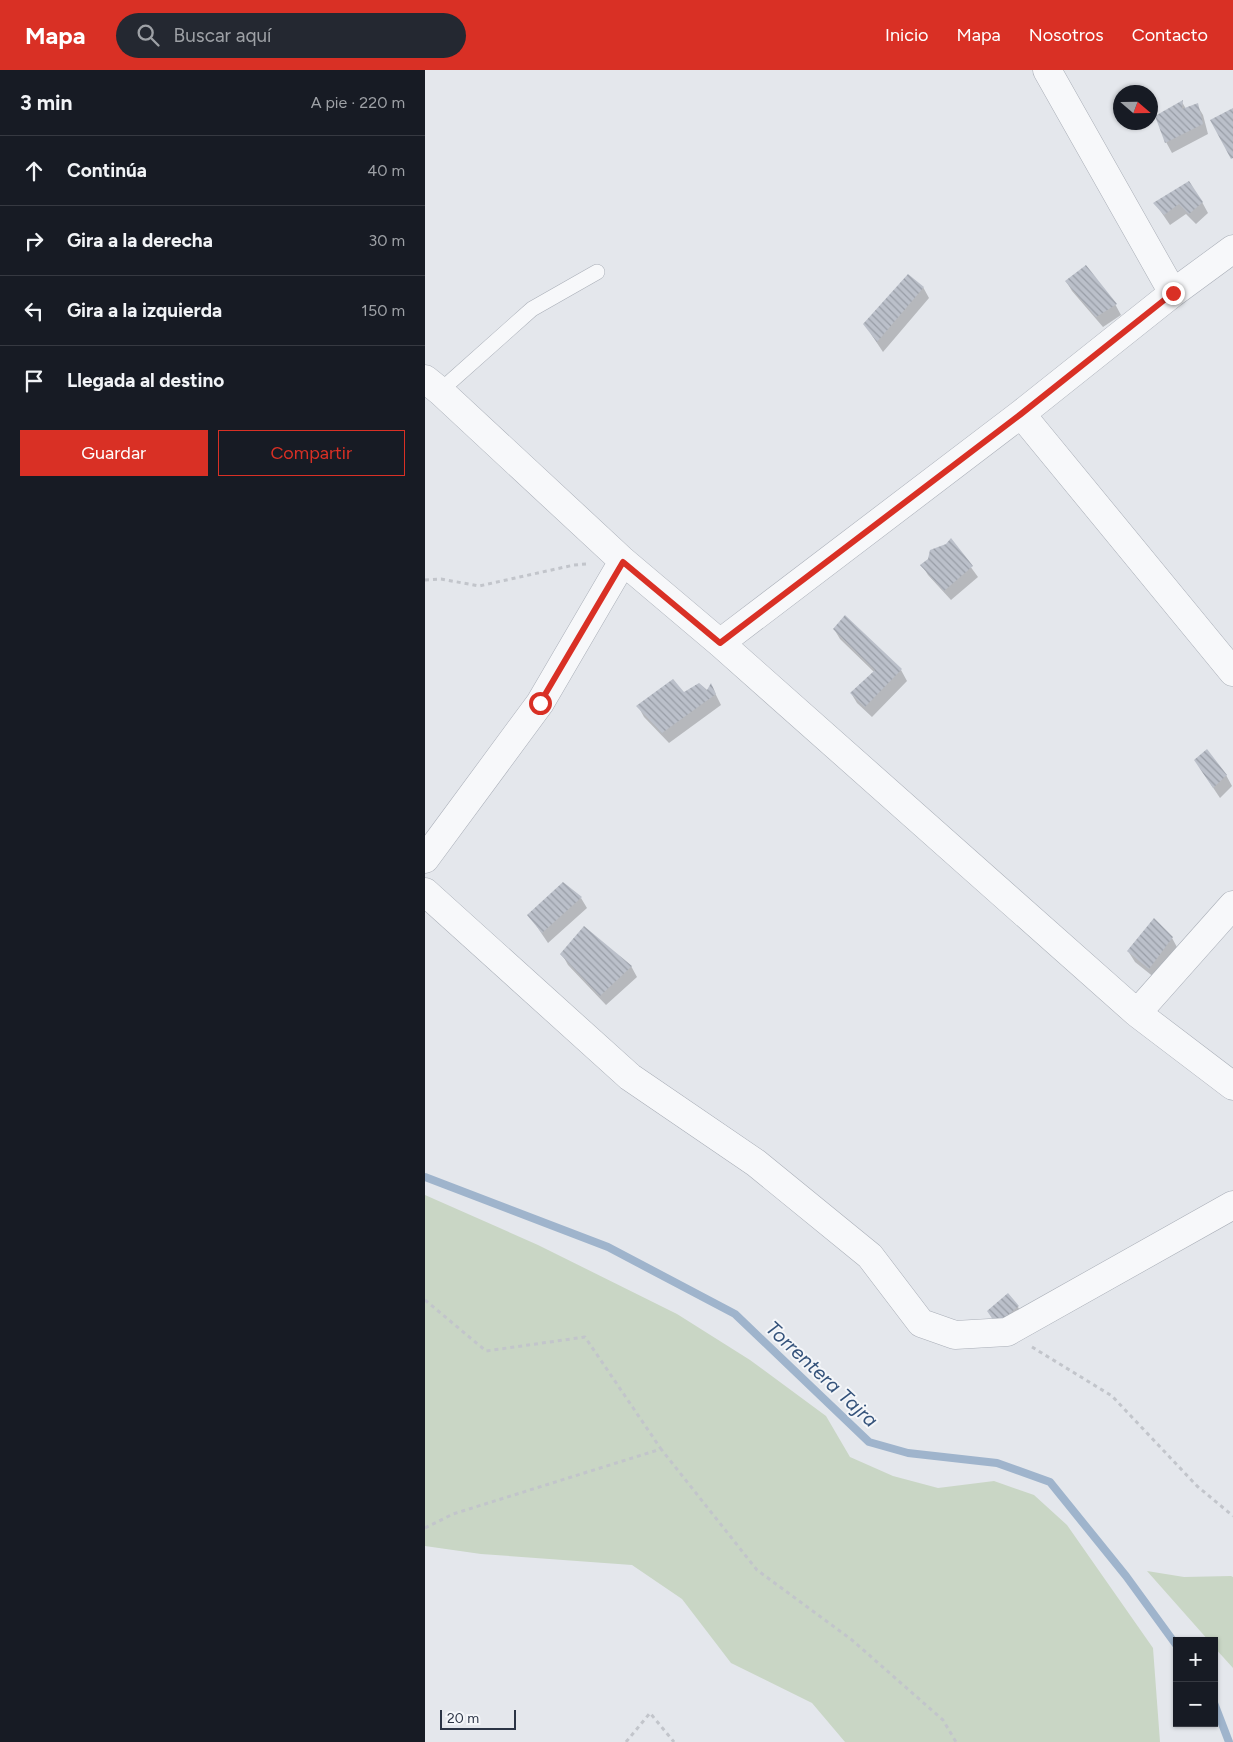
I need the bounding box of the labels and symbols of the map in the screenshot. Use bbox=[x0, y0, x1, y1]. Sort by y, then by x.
north arrow bbox=[1113, 85, 1158, 130]
route end bbox=[1162, 282, 1185, 305]
route start bbox=[529, 692, 552, 715]
water label: Torrentera Tajra bbox=[761, 1316, 883, 1432]
scale bar bbox=[440, 1707, 516, 1730]

